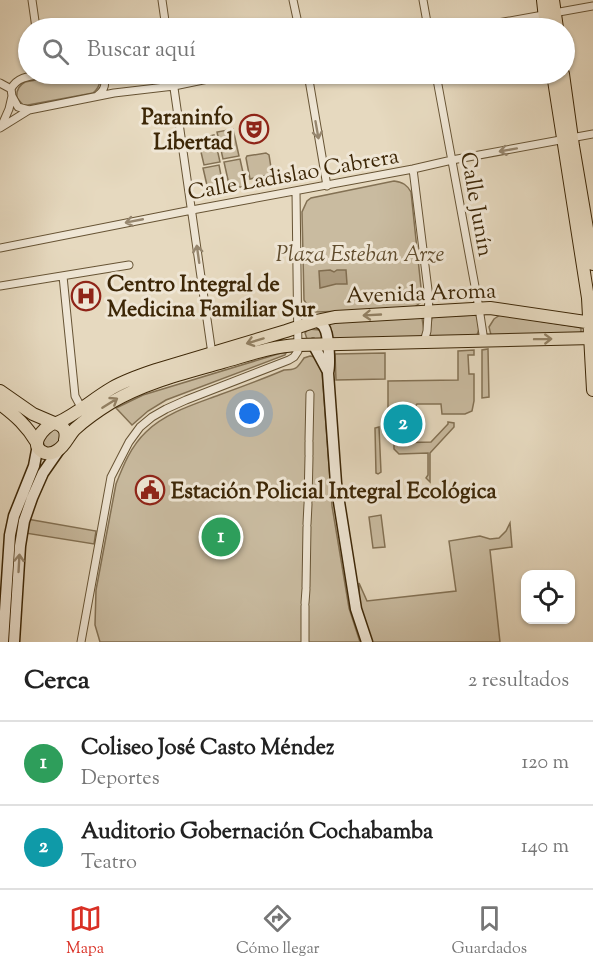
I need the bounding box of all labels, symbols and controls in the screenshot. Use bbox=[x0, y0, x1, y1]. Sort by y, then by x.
search box bbox=[18, 18, 575, 84]
icon: search bbox=[39, 35, 72, 68]
text: Buscar aquí bbox=[87, 35, 196, 67]
place label: Paraninfo Libertad bbox=[141, 103, 234, 160]
theatre icon: Paraninfo Libertad bbox=[238, 113, 270, 145]
one-way arrow bbox=[312, 119, 323, 139]
street label: Calle Ladislao Cabrera bbox=[185, 142, 402, 210]
one-way arrow bbox=[499, 145, 518, 156]
street label: Calle Junín bbox=[450, 150, 500, 259]
one-way arrow bbox=[125, 216, 145, 227]
park label: Plaza Esteban Arze bbox=[276, 240, 444, 272]
one-way arrow bbox=[192, 245, 203, 264]
place label: Centro Integral de Medicina Familiar Sur bbox=[107, 270, 316, 327]
street label: Avenida Aroma bbox=[345, 276, 497, 314]
hospital icon: Centro Integral de Medicina Familiar Sur bbox=[70, 280, 102, 312]
one-way arrow bbox=[362, 310, 382, 321]
one-way arrow bbox=[532, 334, 552, 345]
one-way arrow bbox=[246, 336, 265, 347]
one-way arrow bbox=[101, 397, 118, 409]
your location bbox=[235, 399, 264, 428]
pin: 2 bbox=[384, 402, 422, 446]
public building icon: Estación Policial Integral Ecológica bbox=[134, 474, 166, 506]
place label: Estación Policial Integral Ecológica bbox=[171, 477, 498, 509]
pin: 1 bbox=[202, 514, 240, 560]
one-way arrow bbox=[13, 553, 24, 573]
map controls bbox=[521, 570, 575, 624]
button: locate bbox=[521, 570, 575, 624]
text: Cerca bbox=[24, 663, 90, 700]
text: 2 resultados bbox=[468, 667, 569, 696]
text: Coliseo José Casto Méndez bbox=[81, 733, 334, 765]
text: 1 bbox=[40, 749, 47, 778]
text: 120 m bbox=[521, 749, 569, 778]
text: Deportes bbox=[81, 765, 160, 794]
text: Auditorio Gobernación Cochabamba bbox=[81, 817, 433, 849]
text: 2 bbox=[39, 833, 48, 862]
text: 140 m bbox=[521, 833, 569, 862]
text: Teatro bbox=[81, 849, 137, 878]
tab: Mapa bbox=[66, 902, 104, 961]
tab: Cómo llegar bbox=[236, 902, 320, 961]
tab: Guardados bbox=[451, 902, 527, 961]

